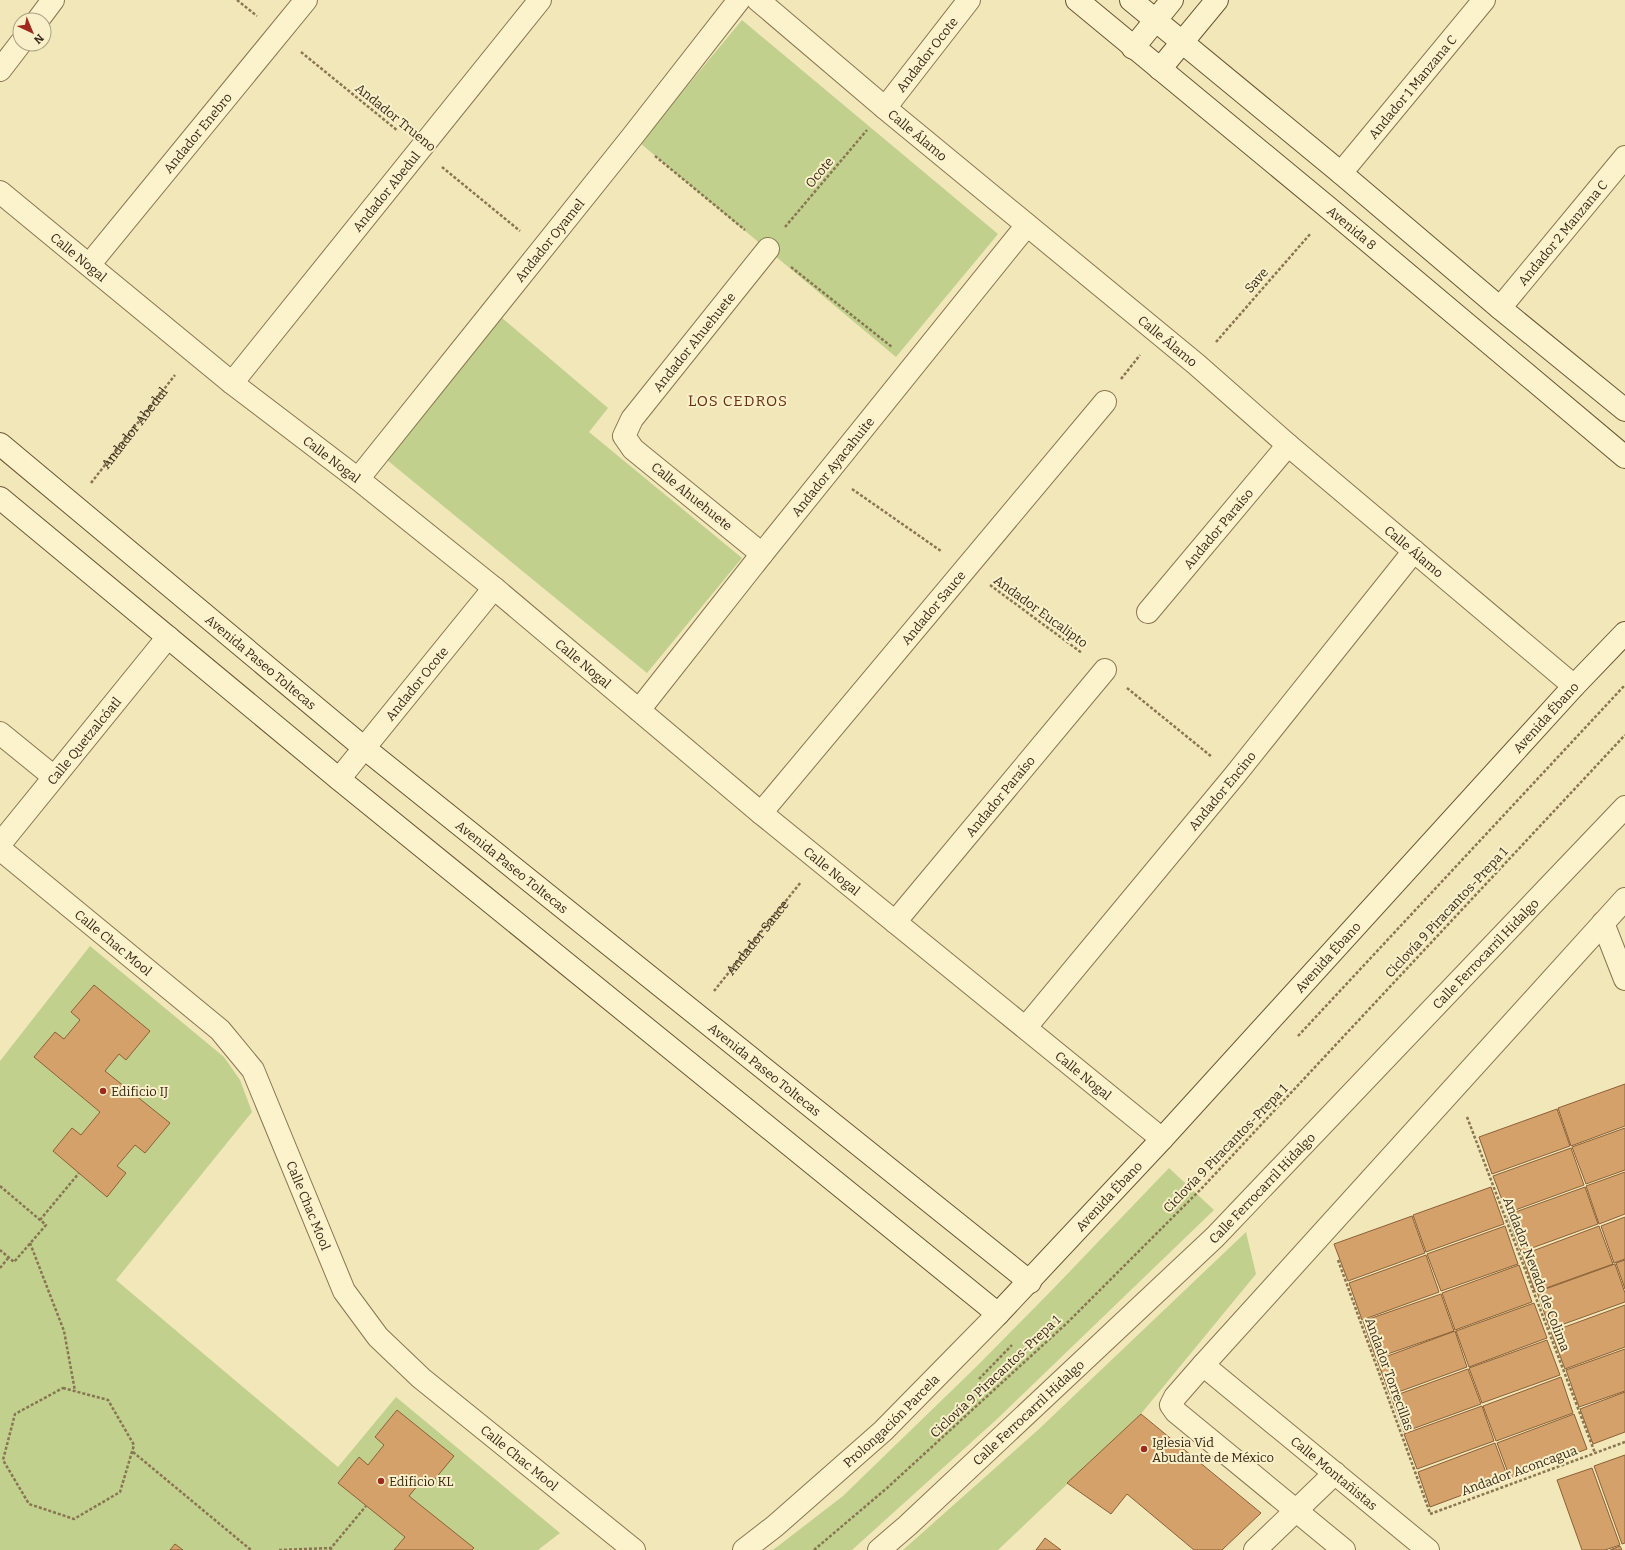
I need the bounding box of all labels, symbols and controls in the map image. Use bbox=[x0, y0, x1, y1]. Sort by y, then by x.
north arrow bbox=[12, 12, 52, 52]
street label: Andador Ocote bbox=[893, 14, 961, 95]
text: N bbox=[31, 31, 46, 47]
street label: Andador 1 Manzana C bbox=[1366, 32, 1460, 142]
street label: Andador Trueno bbox=[352, 80, 439, 154]
street label: Andador Enebro bbox=[160, 90, 235, 176]
street label: Calle Álamo bbox=[885, 107, 950, 164]
street label: Andador Abedul bbox=[350, 148, 423, 235]
street label: Ocote bbox=[802, 154, 836, 191]
street label: Andador 2 Manzana C bbox=[1515, 177, 1611, 288]
street label: Andador Oyamel bbox=[512, 196, 588, 285]
street label: Avenida 8 bbox=[1324, 203, 1379, 253]
street label: Calle Nogal bbox=[47, 230, 110, 285]
street label: Save bbox=[1242, 265, 1271, 296]
street label: Andador Ahuehuete bbox=[650, 289, 738, 395]
street label: Calle Álamo bbox=[1135, 312, 1200, 370]
street label: Andador Abedul bbox=[98, 384, 171, 472]
district label: LOS CEDROS bbox=[688, 392, 788, 410]
street label: Andador Ayacahuite bbox=[788, 414, 877, 519]
street label: Calle Nogal bbox=[300, 433, 363, 486]
street label: Calle Ahuehuete bbox=[648, 459, 735, 534]
street label: Andador Paraíso bbox=[1181, 486, 1256, 572]
street label: Calle Álamo bbox=[1381, 523, 1446, 581]
street label: Andador Sauce bbox=[898, 568, 969, 648]
street label: Andador Eucalipto bbox=[991, 572, 1091, 650]
street label: Avenida Paseo Toltecas bbox=[202, 612, 319, 713]
street label: Calle Nogal bbox=[552, 636, 614, 691]
street label: Andador Ocote bbox=[383, 644, 451, 724]
street label: Avenida Ébano bbox=[1510, 679, 1582, 756]
street label: Calle Quetzalcóatl bbox=[44, 694, 124, 788]
street label: Andador Encino bbox=[1185, 748, 1259, 833]
street label: Andador Paraíso bbox=[963, 753, 1038, 840]
street label: Avenida Paseo Toltecas bbox=[453, 818, 571, 916]
street label: Calle Nogal bbox=[801, 844, 863, 899]
street label: Ciclovía 9 Piracantos-Prepa 1 bbox=[1382, 844, 1511, 981]
street label: Calle Ferrocarril Hidalgo bbox=[1430, 895, 1542, 1012]
street label: Andador Sauce bbox=[723, 897, 792, 978]
street label: Calle Chac Mool bbox=[72, 907, 155, 979]
street label: Avenida Ébano bbox=[1292, 919, 1364, 996]
street label: Avenida Paseo Toltecas bbox=[705, 1020, 824, 1119]
street label: Calle Nogal bbox=[1052, 1048, 1115, 1103]
street label: Ciclovía 9 Piracantos-Prepa 1 bbox=[1160, 1081, 1291, 1216]
place label: Edificio IJ bbox=[111, 1084, 168, 1099]
marker: Edificio IJ bbox=[98, 1086, 108, 1096]
street label: Calle Ferrocarril Hidalgo bbox=[1206, 1130, 1318, 1247]
street label: Avenida Ébano bbox=[1073, 1158, 1145, 1234]
street label: Calle Chac Mool bbox=[283, 1159, 333, 1252]
street label: Andador Nevado de Colima bbox=[1500, 1195, 1573, 1353]
street label: Ciclovía 9 Piracantos-Prepa 1 bbox=[927, 1312, 1064, 1441]
street label: Andador Torrecillas bbox=[1362, 1316, 1417, 1433]
street label: Calle Ferrocarril Hidalgo bbox=[970, 1357, 1087, 1468]
street label: Prolongación Parcela bbox=[840, 1371, 942, 1470]
street label: Calle Chac Mool bbox=[478, 1422, 561, 1494]
street label: Calle Montañistas bbox=[1288, 1433, 1380, 1513]
place label: Iglesia Vid Abudante de México bbox=[1152, 1435, 1274, 1465]
street label: Andador Aconcagua bbox=[1459, 1442, 1579, 1498]
marker: Iglesia Vid Abudante de México bbox=[1139, 1444, 1149, 1454]
place label: Edificio KL bbox=[389, 1474, 453, 1489]
marker: Edificio KL bbox=[376, 1476, 386, 1486]

